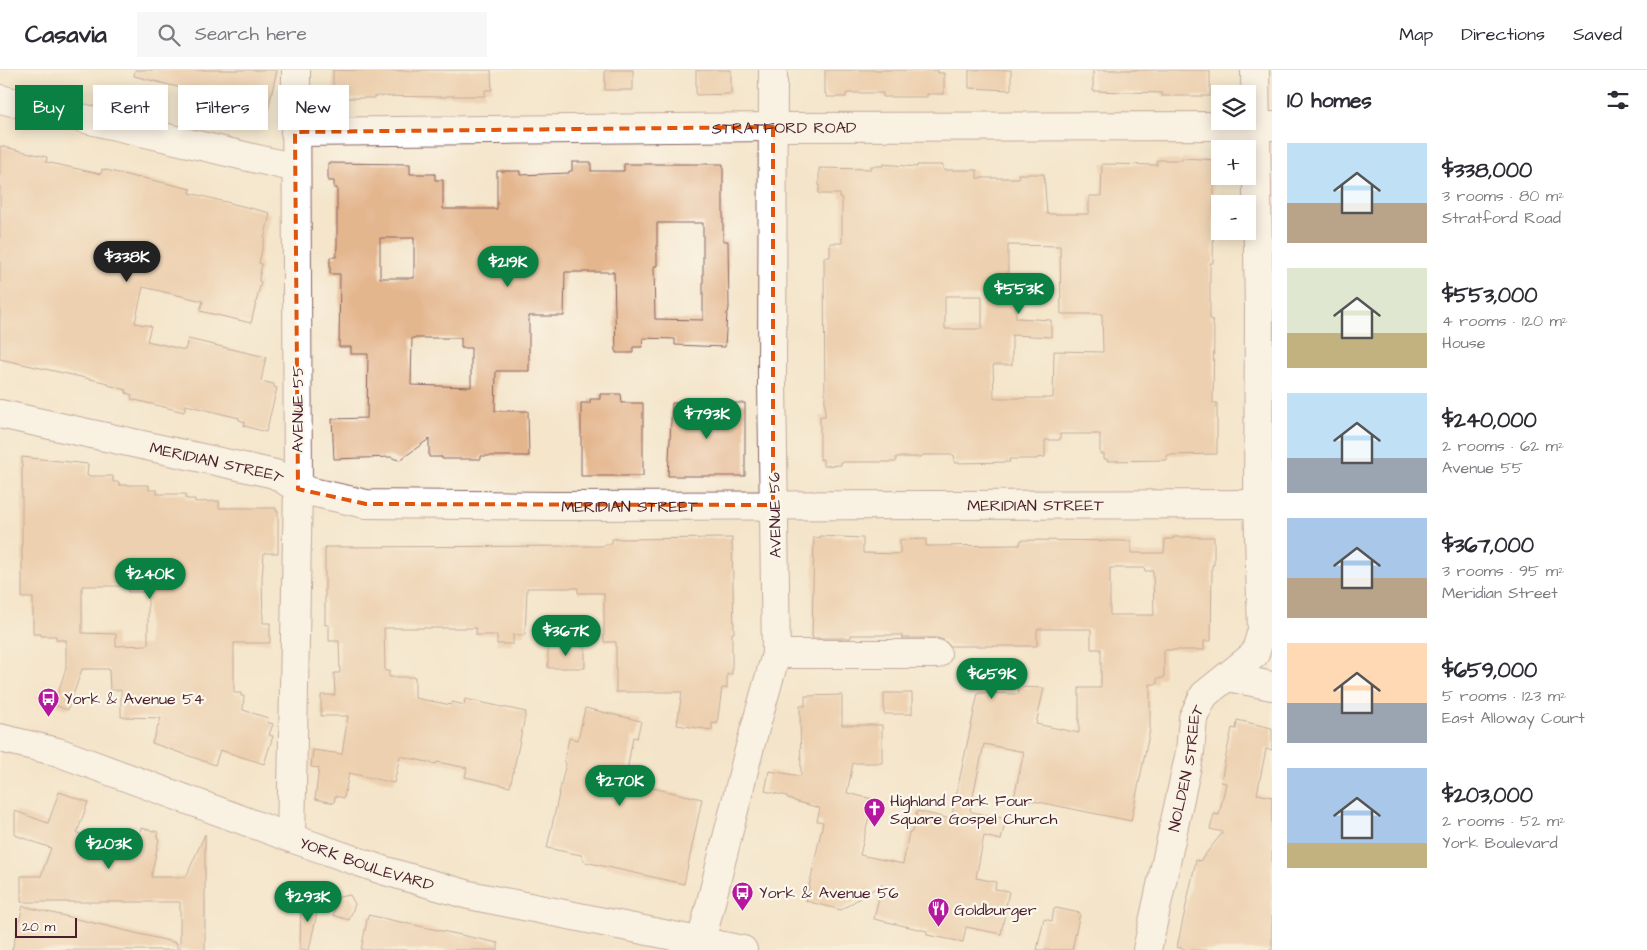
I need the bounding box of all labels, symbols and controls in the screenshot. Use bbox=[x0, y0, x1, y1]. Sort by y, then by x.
search box bbox=[137, 12, 487, 57]
text: Casavia bbox=[25, 18, 107, 52]
icon: search bbox=[155, 21, 183, 49]
text: Search here bbox=[195, 21, 307, 48]
text: Map bbox=[1399, 22, 1433, 47]
text: Directions bbox=[1461, 22, 1545, 47]
text: Saved bbox=[1573, 22, 1622, 47]
chip: Buy bbox=[15, 85, 83, 130]
chip: Rent bbox=[93, 85, 168, 130]
chip: Filters bbox=[178, 85, 268, 130]
chip: New bbox=[278, 85, 349, 130]
map controls bbox=[1211, 85, 1256, 240]
button: layers bbox=[1211, 85, 1256, 130]
text: 10 homes bbox=[1287, 86, 1372, 115]
icon: filters bbox=[1604, 86, 1632, 114]
street label: STRATFORD ROAD bbox=[712, 117, 856, 140]
button: + bbox=[1211, 140, 1256, 185]
text: $338,000 bbox=[1442, 156, 1532, 185]
icon: home bbox=[1327, 163, 1387, 223]
text: 3 rooms · 80 m² bbox=[1442, 185, 1564, 207]
button: − bbox=[1211, 195, 1256, 240]
text: Stratford Road bbox=[1442, 207, 1561, 229]
pin: $338K bbox=[92, 240, 162, 283]
text: $338K bbox=[104, 246, 150, 268]
pin: $219K bbox=[473, 246, 543, 288]
text: $219K bbox=[489, 251, 527, 273]
pin: $553K bbox=[984, 272, 1054, 315]
text: $553K bbox=[994, 278, 1044, 300]
text: $553,000 bbox=[1442, 281, 1538, 310]
icon: home bbox=[1327, 288, 1387, 348]
text: 4 rooms · 120 m² bbox=[1442, 310, 1568, 332]
text: House bbox=[1442, 332, 1486, 354]
street label: AVENUE 55 bbox=[287, 365, 309, 453]
pin: $793K bbox=[672, 398, 742, 440]
text: $793K bbox=[684, 403, 730, 425]
text: $240,000 bbox=[1442, 406, 1537, 435]
icon: home bbox=[1327, 413, 1387, 473]
text: 2 rooms · 62 m² bbox=[1442, 435, 1564, 457]
street label: MERIDIAN STREET bbox=[148, 437, 288, 489]
text: Avenue 55 bbox=[1442, 457, 1523, 479]
street label: AVENUE 56 bbox=[763, 472, 787, 558]
street label: MERIDIAN STREET bbox=[967, 494, 1104, 517]
street label: MERIDIAN STREET bbox=[561, 496, 698, 518]
text: $367,000 bbox=[1442, 531, 1534, 560]
icon: home bbox=[1327, 538, 1387, 598]
pin: $240K bbox=[115, 558, 185, 600]
text: 3 rooms · 95 m² bbox=[1442, 560, 1564, 582]
text: $240K bbox=[126, 563, 174, 585]
text: Meridian Street bbox=[1442, 582, 1558, 604]
pin: $367K bbox=[531, 614, 601, 657]
text: $367K bbox=[543, 620, 589, 642]
text: $659,000 bbox=[1442, 656, 1537, 685]
pin: $659K bbox=[957, 658, 1027, 700]
text: $659K bbox=[967, 663, 1017, 685]
icon: home bbox=[1327, 663, 1387, 723]
text: 5 rooms · 123 m² bbox=[1442, 685, 1566, 707]
bus stop icon: York & Avenue 54 bbox=[36, 686, 60, 717]
place label: York & Avenue 54 bbox=[64, 688, 204, 710]
street label: NOLDEN STREET bbox=[1163, 701, 1210, 834]
text: East Alloway Court bbox=[1442, 707, 1585, 729]
pin: $270K bbox=[585, 764, 655, 807]
text: $270K bbox=[596, 770, 644, 792]
text: $203,000 bbox=[1442, 781, 1533, 810]
icon: home bbox=[1327, 788, 1387, 848]
place label: Highland Park Four Square Gospel Church bbox=[890, 790, 1058, 830]
church icon: Highland Park Four Square Gospel Church bbox=[862, 797, 886, 828]
text: 2 rooms · 52 m² bbox=[1442, 810, 1565, 832]
pin: $203K bbox=[74, 828, 144, 870]
street label: YORK BOULEVARD bbox=[296, 832, 436, 896]
text: York Boulevard bbox=[1442, 832, 1558, 854]
text: $203K bbox=[86, 833, 132, 855]
pin: $293K bbox=[273, 880, 343, 923]
bus stop icon: York & Avenue 56 bbox=[731, 880, 755, 911]
place label: York & Avenue 56 bbox=[759, 882, 898, 904]
text: $293K bbox=[286, 886, 331, 908]
restaurant icon: Goldburger bbox=[926, 897, 950, 928]
place label: Goldburger bbox=[954, 899, 1037, 922]
scale bar bbox=[15, 915, 78, 938]
text: 20 m bbox=[22, 917, 55, 937]

